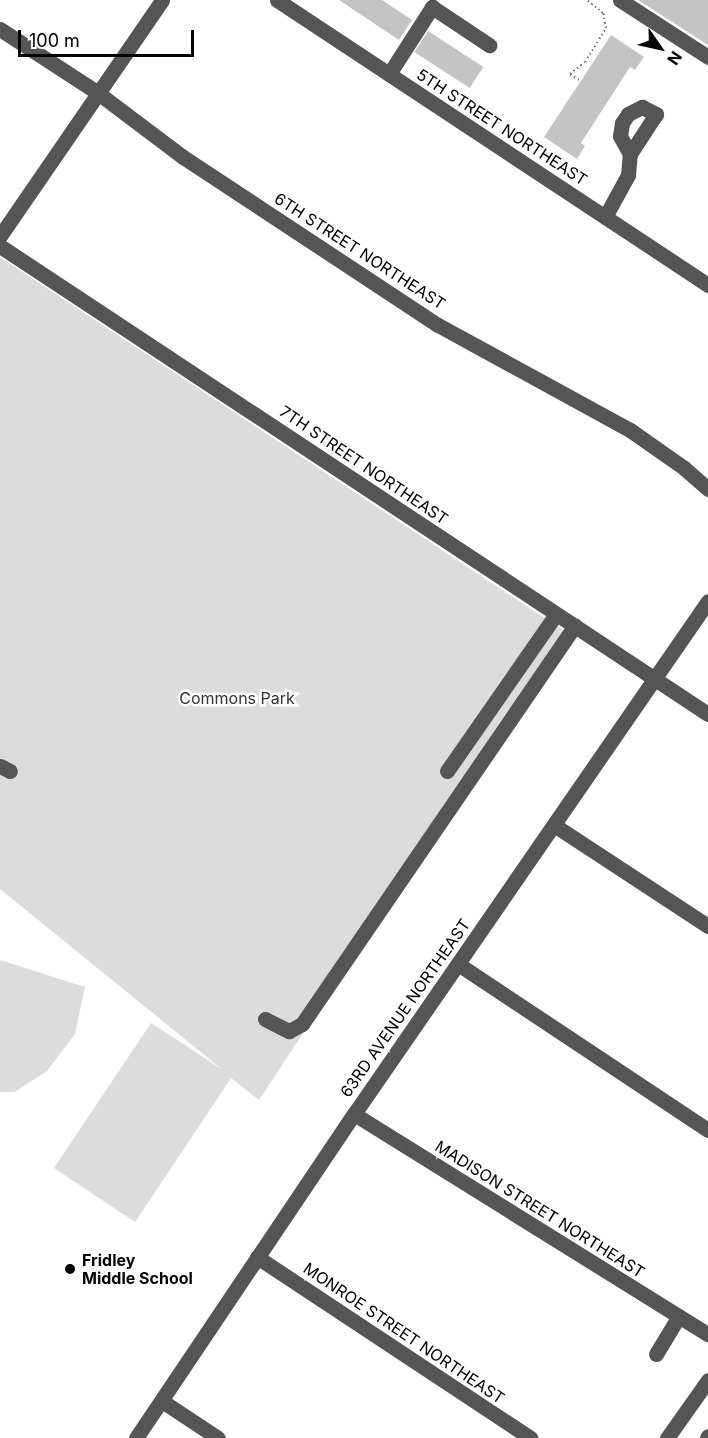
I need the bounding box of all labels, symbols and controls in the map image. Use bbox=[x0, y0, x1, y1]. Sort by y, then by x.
scale bar bbox=[21, 18, 196, 56]
north arrow bbox=[630, 18, 690, 78]
text: 100 m bbox=[29, 30, 80, 51]
text: N bbox=[663, 47, 687, 69]
street label: 5TH STREET NORTHEAST bbox=[413, 65, 591, 189]
street label: 6TH STREET NORTHEAST bbox=[271, 189, 449, 313]
street label: 7TH STREET NORTHEAST bbox=[276, 401, 452, 529]
park label: Commons Park bbox=[179, 688, 295, 708]
street label: 63RD AVENUE NORTHEAST bbox=[336, 915, 474, 1101]
street label: MADISON STREET NORTHEAST bbox=[432, 1136, 648, 1282]
place label: Fridley Middle School bbox=[82, 1250, 193, 1288]
street label: MONROE STREET NORTHEAST bbox=[300, 1258, 508, 1408]
marker: Fridley Middle School bbox=[63, 1262, 77, 1276]

